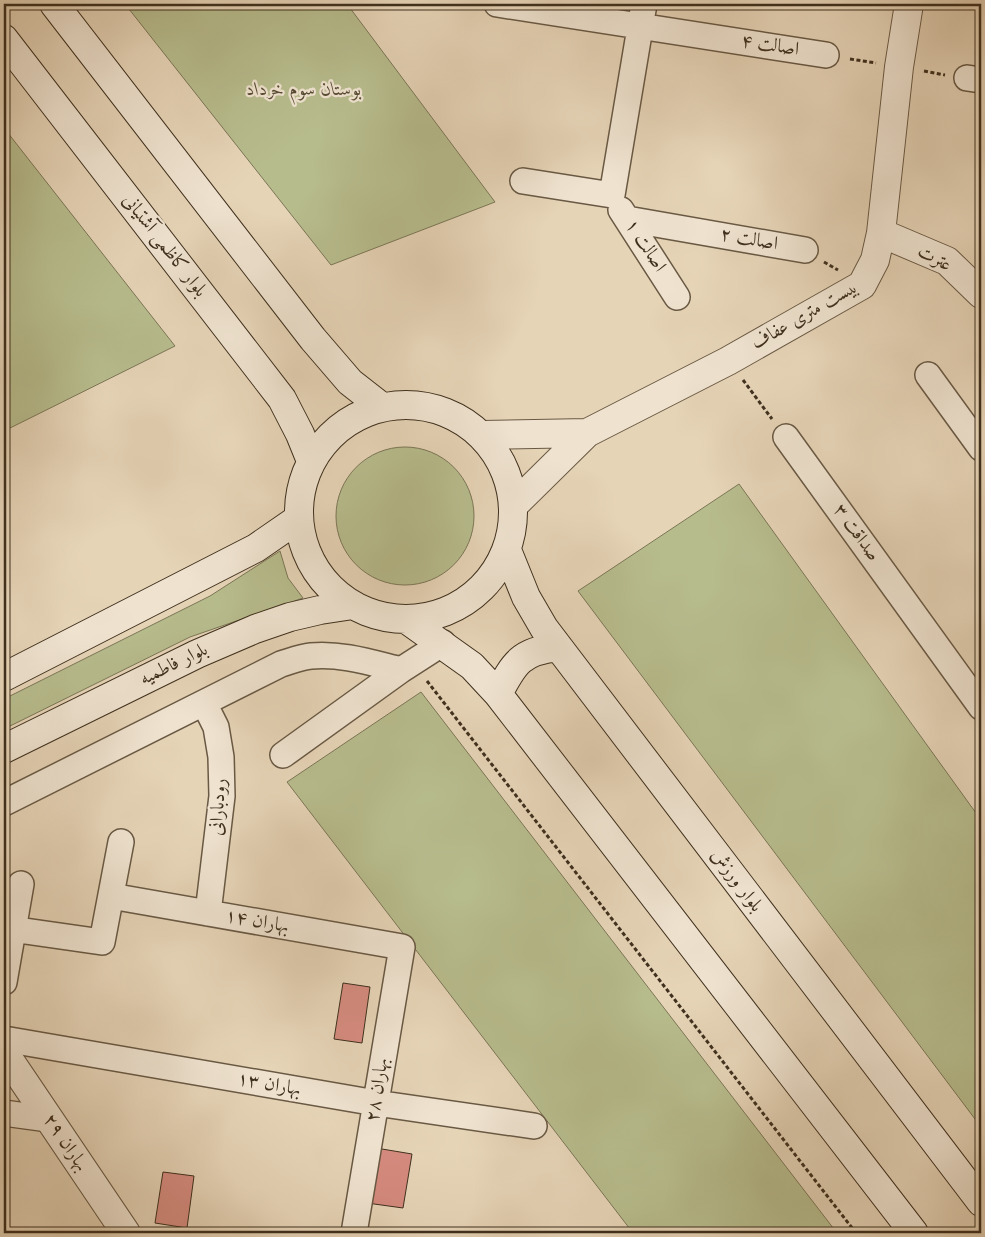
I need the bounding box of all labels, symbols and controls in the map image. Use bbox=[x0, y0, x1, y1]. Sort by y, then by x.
street label: اصالت ۴ bbox=[740, 32, 800, 60]
park label: بوستان سوم خرداد bbox=[246, 81, 362, 105]
street label: بلوار کاظمی آشتیانی bbox=[117, 189, 212, 302]
street label: اصالت ۱ bbox=[621, 216, 669, 276]
street label: اصالت ۲ bbox=[719, 226, 779, 254]
street label: عترت bbox=[914, 242, 954, 276]
street label: بیست متری عفاف bbox=[749, 278, 861, 354]
street label: صداقت ۳ bbox=[829, 501, 883, 565]
street label: بلوار فاطمیه bbox=[137, 640, 211, 690]
street label: رودبارانی bbox=[208, 778, 230, 836]
street label: بلوار ورزش bbox=[706, 846, 766, 916]
street label: بهاران ۱۴ bbox=[223, 907, 290, 938]
street label: بهاران ۲۸ bbox=[364, 1057, 393, 1124]
street label: بهاران ۱۳ bbox=[235, 1070, 302, 1101]
street label: بهاران ۲۹ bbox=[38, 1111, 91, 1176]

